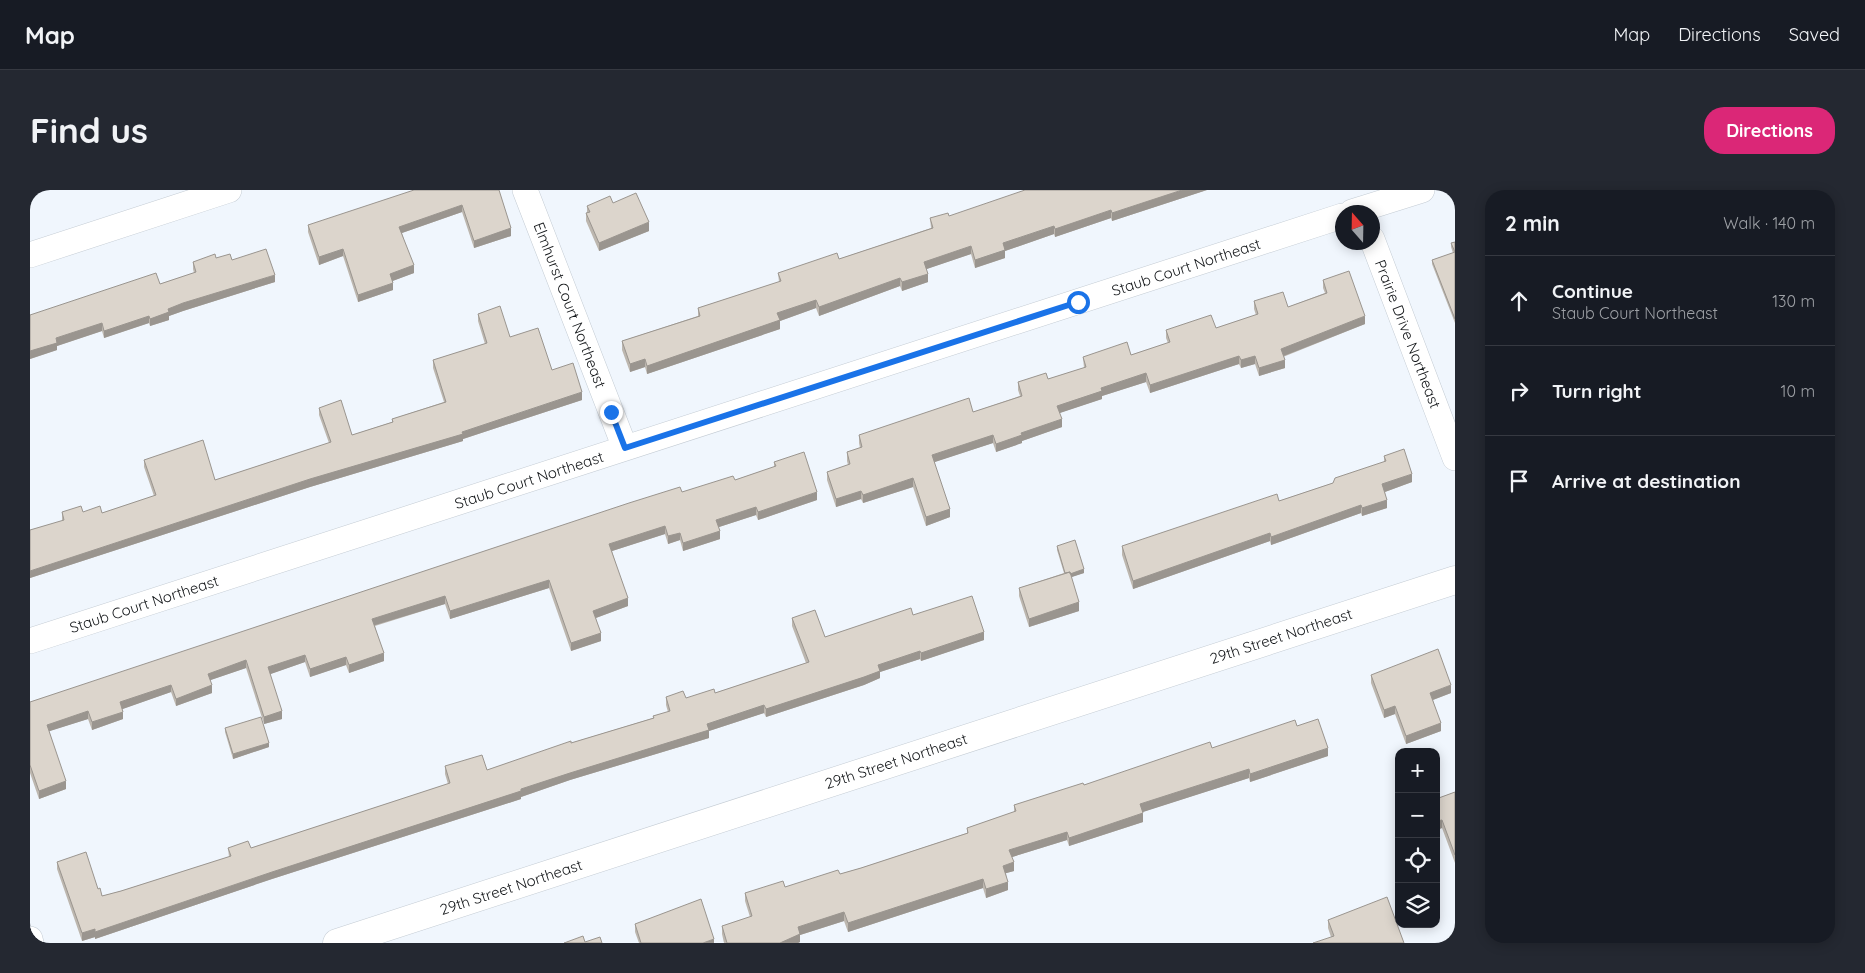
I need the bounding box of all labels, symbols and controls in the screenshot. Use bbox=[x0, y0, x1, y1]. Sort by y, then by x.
text: Map bbox=[25, 20, 75, 50]
text: Map bbox=[1613, 23, 1650, 46]
text: Directions bbox=[1678, 23, 1761, 46]
text: Saved bbox=[1789, 23, 1840, 46]
button: Directions bbox=[1704, 107, 1835, 154]
text: Find us bbox=[30, 108, 148, 152]
north arrow bbox=[1335, 205, 1380, 250]
text: 2 min bbox=[1505, 210, 1560, 236]
text: Walk · 140 m bbox=[1723, 213, 1815, 233]
street label: Elmhurst Court Northeast bbox=[530, 219, 610, 391]
street label: Staub Court Northeast bbox=[1109, 234, 1263, 300]
street label: Prairie Drive Northeast bbox=[1371, 257, 1445, 411]
text: Continue bbox=[1552, 279, 1633, 303]
icon: ahead bbox=[1505, 287, 1533, 315]
route start bbox=[1067, 291, 1090, 314]
text: 130 m bbox=[1772, 291, 1815, 311]
text: Staub Court Northeast bbox=[1552, 303, 1718, 323]
icon: right bbox=[1505, 377, 1533, 405]
text: Turn right bbox=[1552, 379, 1641, 403]
text: 10 m bbox=[1781, 381, 1815, 401]
route end bbox=[600, 401, 623, 424]
street label: Staub Court Northeast bbox=[452, 447, 606, 513]
icon: arrive bbox=[1505, 467, 1533, 495]
text: Arrive at destination bbox=[1552, 469, 1741, 493]
street label: Staub Court Northeast bbox=[67, 571, 221, 637]
street label: 29th Street Northeast bbox=[1207, 604, 1355, 668]
street label: 29th Street Northeast bbox=[822, 729, 970, 793]
map controls bbox=[1395, 748, 1440, 928]
button: + bbox=[1395, 748, 1440, 793]
button: − bbox=[1395, 793, 1440, 838]
button: locate bbox=[1395, 838, 1440, 883]
street label: 29th Street Northeast bbox=[437, 855, 585, 919]
button: layers bbox=[1395, 883, 1440, 928]

